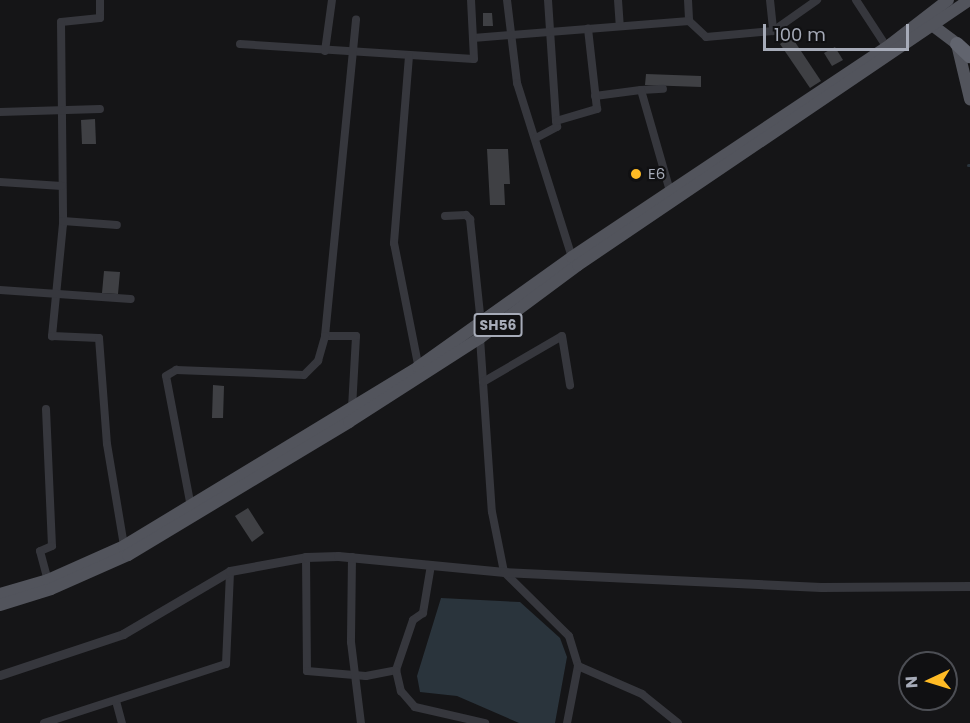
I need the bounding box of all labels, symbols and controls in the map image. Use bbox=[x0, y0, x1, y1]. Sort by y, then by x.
scale bar bbox=[766, 12, 912, 50]
text: 100 m bbox=[774, 22, 826, 47]
place label: E6 bbox=[648, 165, 665, 183]
marker: E6 bbox=[629, 167, 643, 181]
road number: SH56 bbox=[472, 314, 524, 336]
north arrow bbox=[898, 651, 958, 711]
text: N bbox=[900, 675, 923, 689]

